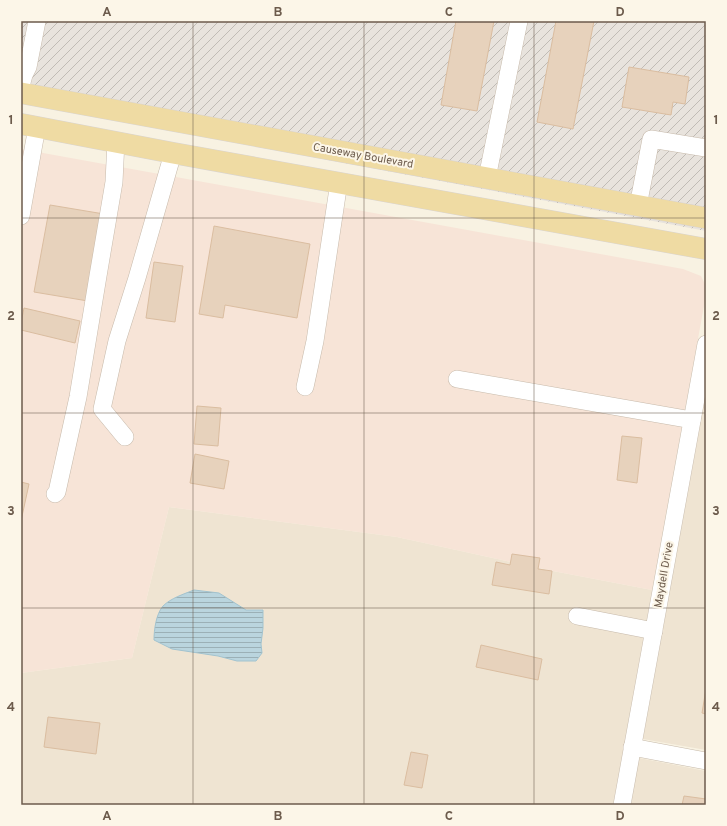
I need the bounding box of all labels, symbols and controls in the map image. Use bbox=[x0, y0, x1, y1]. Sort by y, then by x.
text: A bbox=[102, 5, 112, 21]
text: B bbox=[274, 5, 283, 21]
text: C bbox=[445, 5, 453, 21]
text: D bbox=[615, 5, 625, 21]
text: 1 bbox=[8, 113, 14, 129]
text: 1 bbox=[713, 113, 719, 129]
street label: Causeway Boulevard bbox=[312, 140, 414, 172]
text: 2 bbox=[7, 309, 15, 325]
text: 2 bbox=[712, 309, 720, 325]
text: 3 bbox=[7, 504, 15, 520]
text: 3 bbox=[712, 504, 720, 520]
street label: Maydell Drive bbox=[651, 541, 677, 609]
text: 4 bbox=[7, 700, 15, 716]
text: 4 bbox=[712, 700, 720, 716]
text: A bbox=[102, 809, 112, 825]
text: B bbox=[274, 809, 283, 825]
text: C bbox=[445, 809, 453, 825]
text: D bbox=[615, 809, 625, 825]

